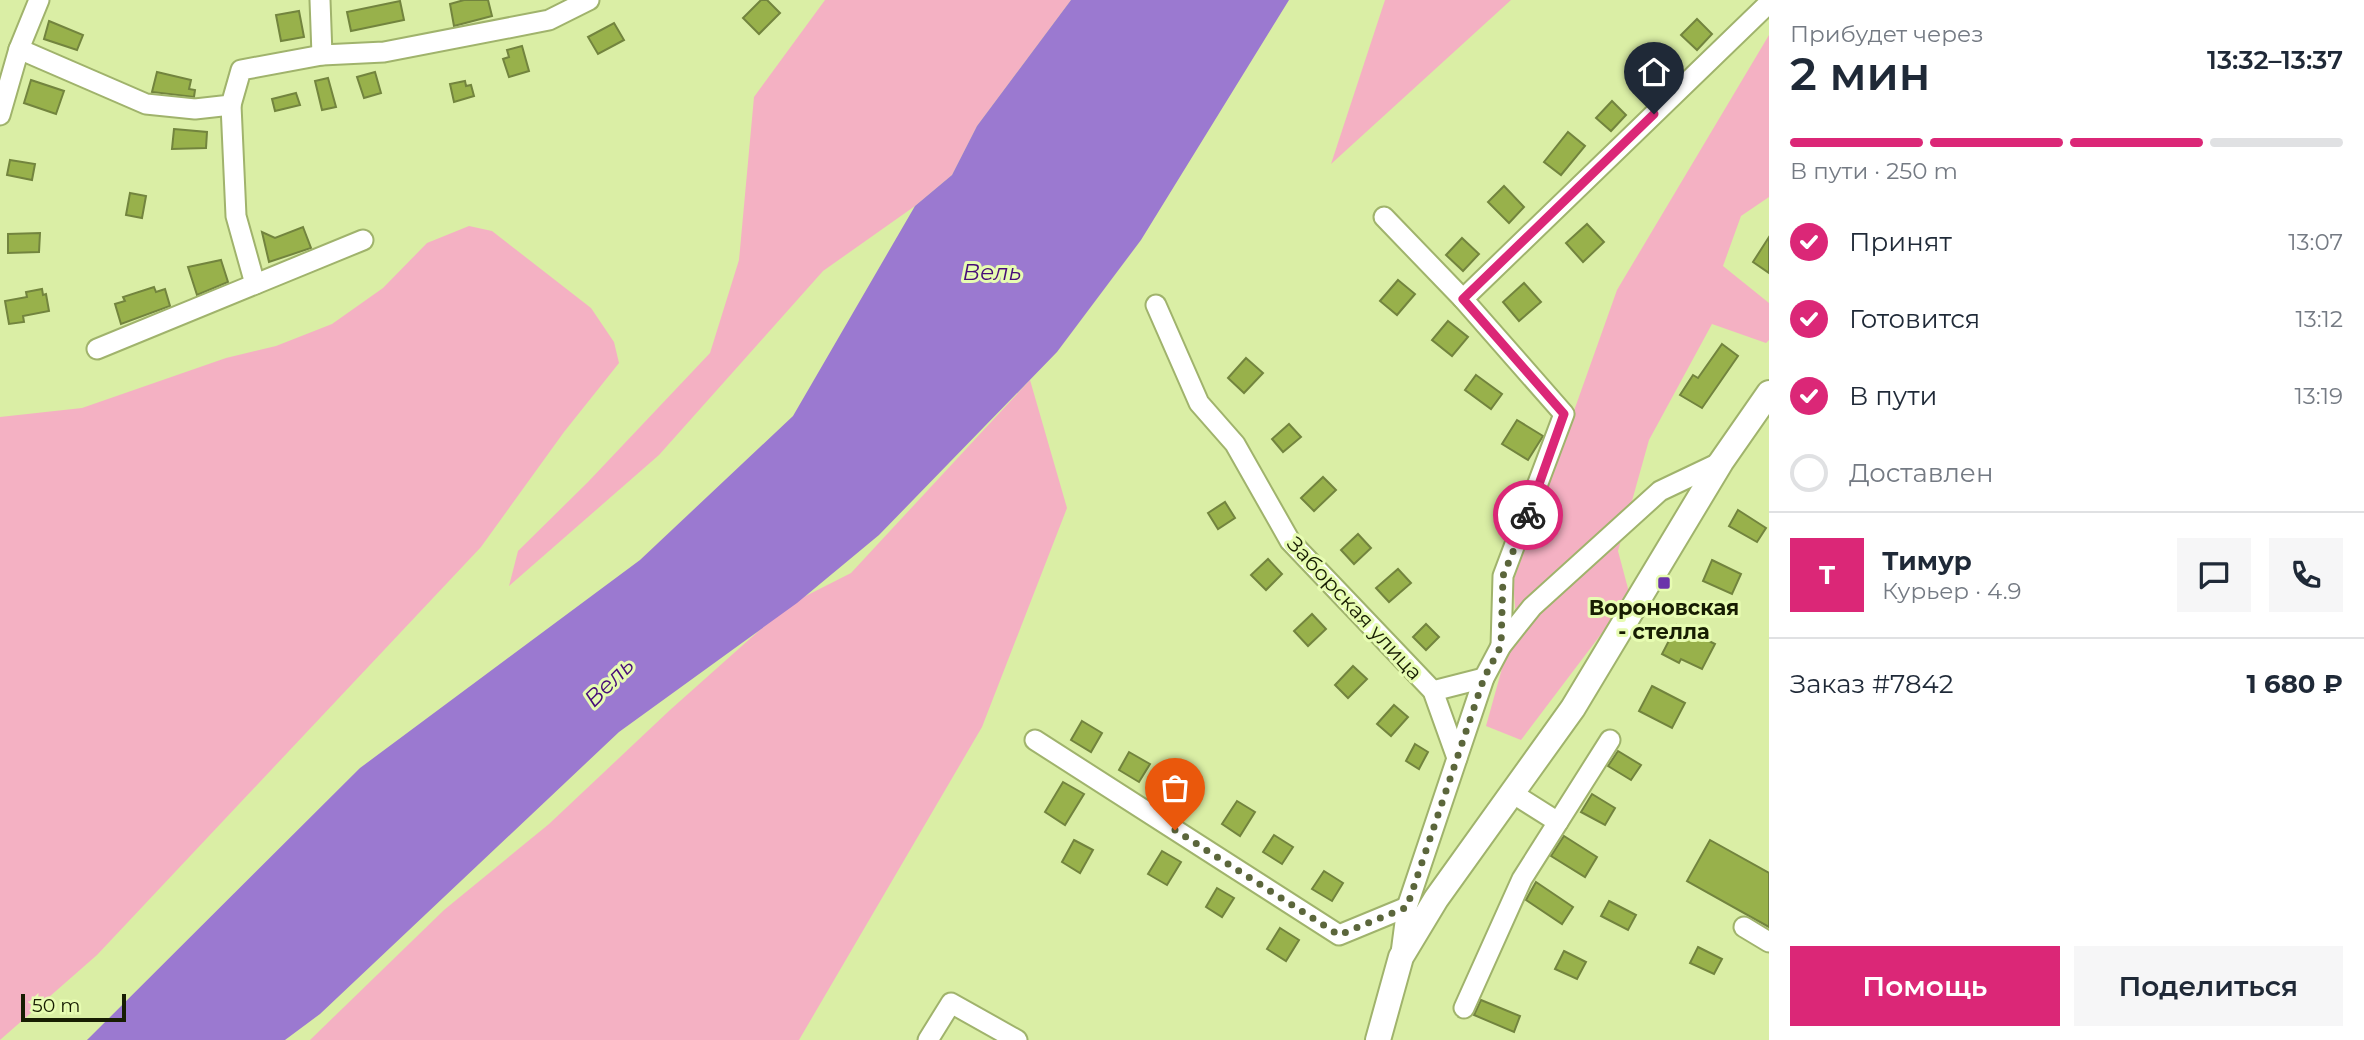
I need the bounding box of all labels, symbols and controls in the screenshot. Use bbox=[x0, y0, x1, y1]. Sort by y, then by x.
text: Прибудет через bbox=[1790, 20, 1984, 48]
pin bbox=[1624, 42, 1684, 114]
text: 13:32–13:37 bbox=[2207, 44, 2343, 76]
text: 2 мин bbox=[1790, 45, 1930, 102]
icon: home bbox=[1635, 53, 1673, 91]
text: В пути · 250 m bbox=[1790, 157, 1958, 185]
icon: check bbox=[1790, 223, 1828, 261]
text: Принят bbox=[1849, 226, 1952, 258]
text: 13:07 bbox=[2288, 228, 2343, 256]
water label: Вель bbox=[963, 258, 1021, 286]
icon: check bbox=[1790, 300, 1828, 338]
text: Готовится bbox=[1849, 303, 1980, 335]
text: 13:12 bbox=[2295, 305, 2343, 333]
icon: check bbox=[1790, 377, 1828, 415]
text: В пути bbox=[1849, 380, 1938, 412]
text: 13:19 bbox=[2295, 382, 2343, 410]
text: Доставлен bbox=[1849, 457, 1994, 489]
courier bbox=[1493, 480, 1563, 550]
icon: bike bbox=[1509, 496, 1547, 534]
street label: Заборская улица bbox=[1282, 531, 1428, 685]
button: chat bbox=[2177, 538, 2251, 612]
button: phone bbox=[2269, 538, 2343, 612]
text: Тимур bbox=[1882, 545, 1972, 577]
text: Т bbox=[1819, 559, 1835, 591]
marker: Вороновская - стелла bbox=[1656, 575, 1672, 591]
text: Курьер · 4.9 bbox=[1882, 577, 2022, 605]
place label: Вороновская - стелла bbox=[1589, 595, 1739, 644]
water label: Вель bbox=[578, 651, 640, 713]
text: Заказ #7842 bbox=[1790, 668, 1953, 700]
text: 1 680 ₽ bbox=[2247, 668, 2343, 700]
pin bbox=[1145, 758, 1205, 830]
icon: bag bbox=[1156, 769, 1194, 807]
button: Помощь bbox=[1790, 946, 2060, 1026]
button: Поделиться bbox=[2074, 946, 2343, 1026]
scale bar bbox=[21, 991, 126, 1023]
text: 50 m bbox=[32, 994, 80, 1017]

